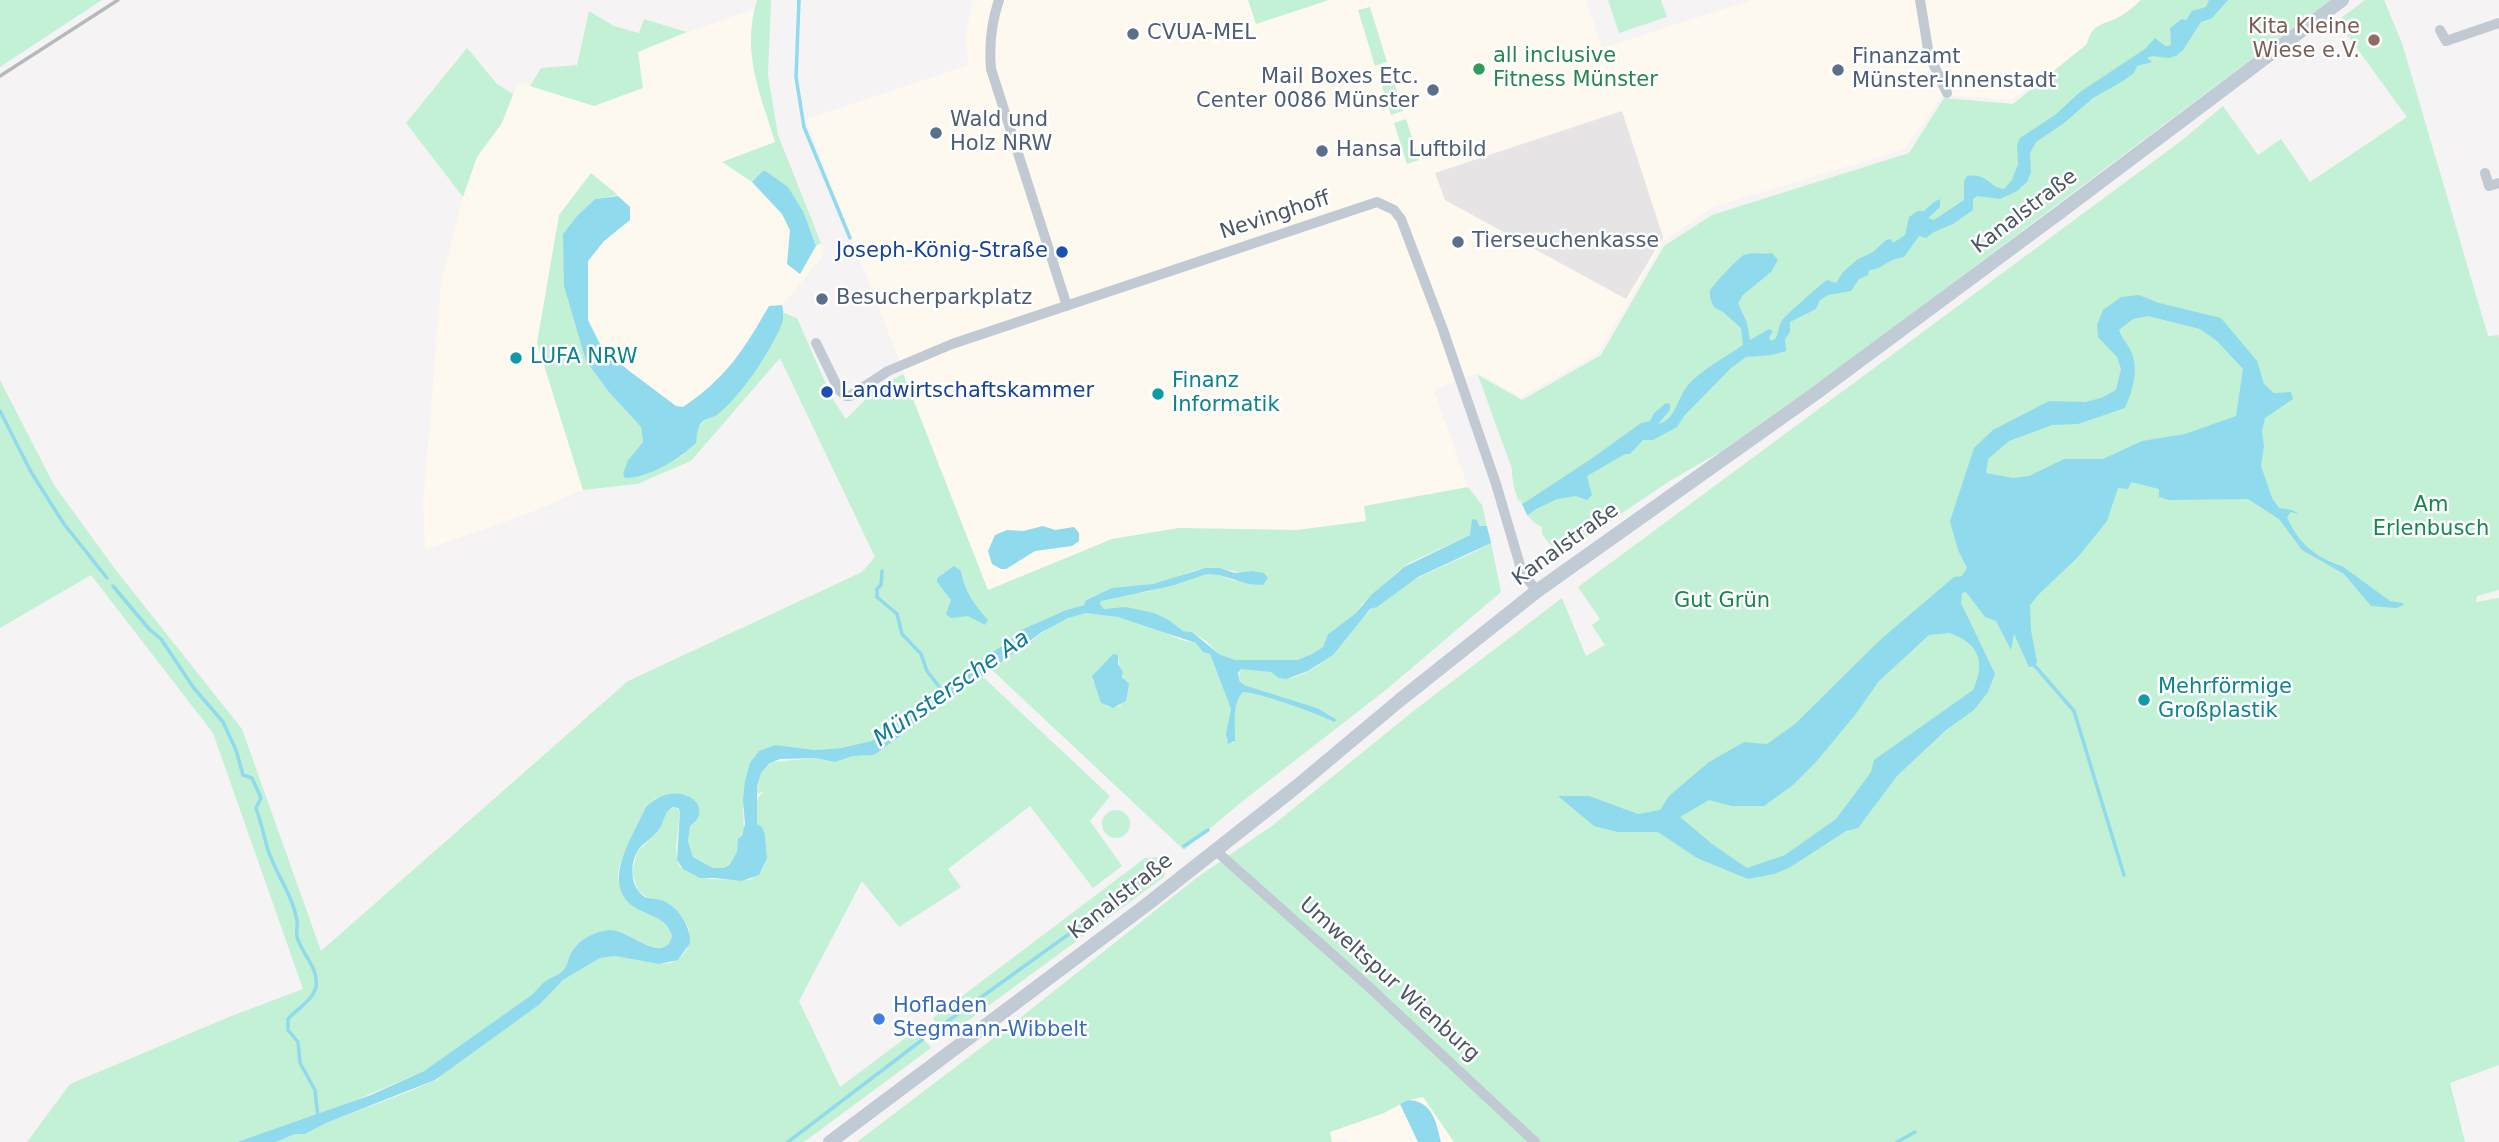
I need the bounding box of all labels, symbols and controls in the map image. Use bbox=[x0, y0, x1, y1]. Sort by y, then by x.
place label: Kita Kleine Wiese e.V. bbox=[2248, 15, 2360, 65]
place label: CVUA-MEL bbox=[1147, 21, 1256, 47]
marker: CVUA-MEL bbox=[1125, 26, 1141, 42]
marker: Kita Kleine Wiese e.V. bbox=[2366, 32, 2382, 48]
place label: all inclusive Fitness Münster bbox=[1493, 44, 1658, 94]
place label: Finanzamt Münster-Innenstadt bbox=[1852, 45, 2056, 95]
marker: all inclusive Fitness Münster bbox=[1471, 61, 1487, 77]
marker: Finanzamt Münster-Innenstadt bbox=[1830, 62, 1846, 78]
place label: Mail Boxes Etc. Center 0086 Münster bbox=[1196, 65, 1419, 115]
marker: Mail Boxes Etc. Center 0086 Münster bbox=[1425, 82, 1441, 98]
place label: Wald und Holz NRW bbox=[950, 108, 1052, 158]
marker: Wald und Holz NRW bbox=[928, 125, 944, 141]
place label: Hansa Luftbild bbox=[1336, 138, 1487, 164]
marker: Hansa Luftbild bbox=[1314, 143, 1330, 159]
street label: Kanalstraße bbox=[1967, 164, 2083, 260]
street label: Nevinghoff bbox=[1217, 186, 1333, 246]
place label: Tierseuchenkasse bbox=[1472, 229, 1659, 255]
marker: Tierseuchenkasse bbox=[1450, 234, 1466, 250]
place label: Joseph-König-Straße bbox=[836, 239, 1048, 265]
marker: Joseph-König-Straße bbox=[1054, 244, 1070, 260]
place label: Besucherparkplatz bbox=[836, 286, 1032, 312]
marker: Besucherparkplatz bbox=[814, 291, 830, 307]
place label: LUFA NRW bbox=[530, 345, 637, 371]
marker: LUFA NRW bbox=[508, 350, 524, 366]
place label: Finanz Informatik bbox=[1172, 369, 1280, 419]
place label: Landwirtschaftskammer bbox=[841, 379, 1094, 405]
marker: Landwirtschaftskammer bbox=[819, 384, 835, 400]
marker: Finanz Informatik bbox=[1150, 386, 1166, 402]
park label: Am Erlenbusch bbox=[2373, 493, 2489, 543]
street label: Kanalstraße bbox=[1508, 498, 1624, 592]
park label: Gut Grün bbox=[1674, 589, 1770, 615]
water label: Münstersche Aa bbox=[869, 625, 1035, 753]
place label: Mehrförmige Großplastik bbox=[2158, 675, 2292, 725]
marker: Mehrförmige Großplastik bbox=[2136, 692, 2152, 708]
street label: Kanalstraße bbox=[1064, 849, 1178, 945]
street label: Umweltspur Wienburg bbox=[1294, 893, 1484, 1067]
place label: Hofladen Stegmann-Wibbelt bbox=[893, 994, 1087, 1044]
marker: Hofladen Stegmann-Wibbelt bbox=[871, 1011, 887, 1027]

